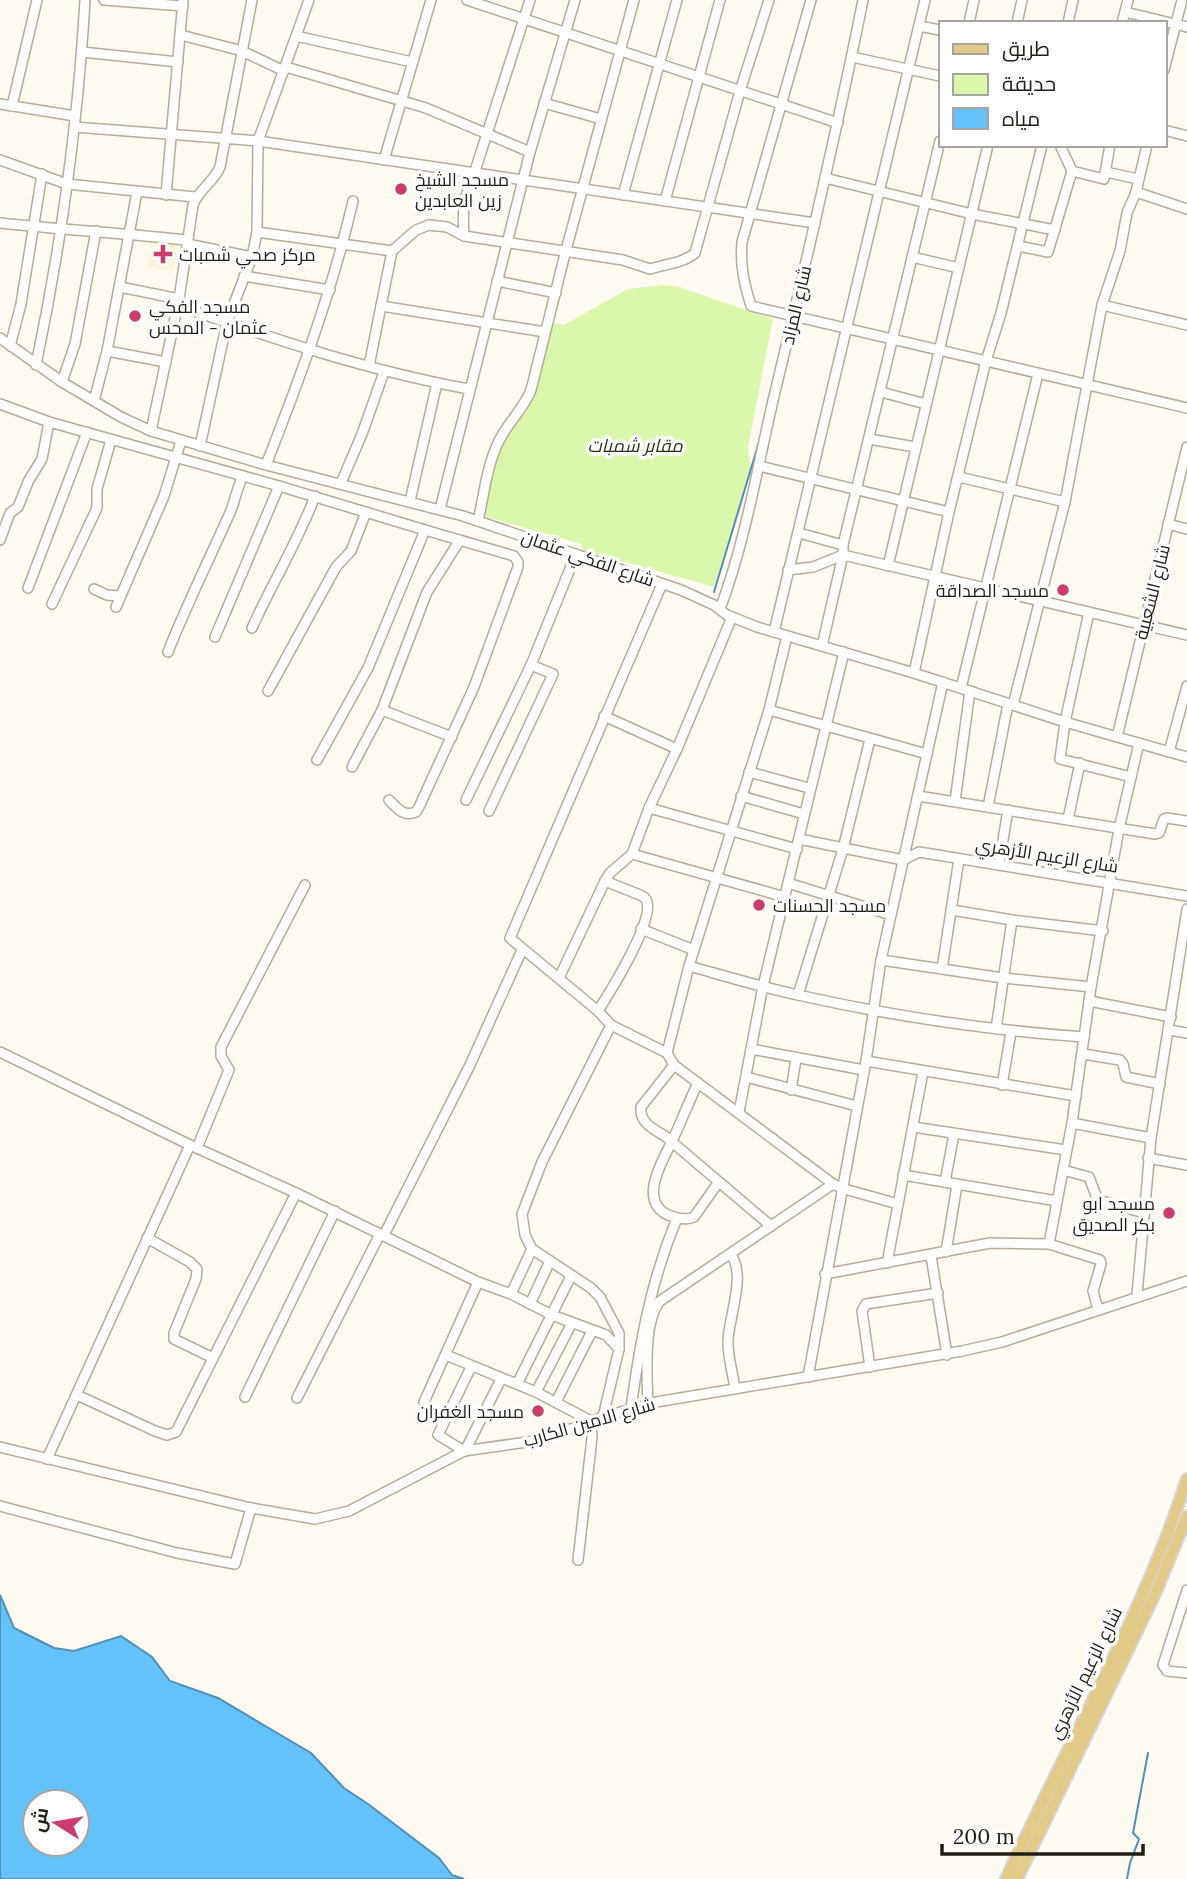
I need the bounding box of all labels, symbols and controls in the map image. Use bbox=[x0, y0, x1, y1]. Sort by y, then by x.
legend bbox=[939, 21, 1166, 147]
text: طريق bbox=[1002, 35, 1050, 62]
text: حديقة bbox=[1002, 70, 1056, 97]
text: مياه bbox=[1002, 105, 1040, 132]
place label: مسجد الشيخ زين العابدين bbox=[415, 168, 509, 212]
marker: مسجد الشيخ زين العابدين bbox=[393, 181, 409, 197]
place label: مركز صحي شمبات bbox=[179, 243, 315, 269]
marker: مركز صحي شمبات bbox=[153, 244, 173, 264]
street label: شارع المزاد bbox=[776, 263, 817, 347]
place label: مسجد الفكي عثمان - المحس bbox=[149, 295, 268, 339]
marker: مسجد الفكي عثمان - المحس bbox=[127, 308, 143, 324]
park label: مقابر شمبات bbox=[587, 434, 683, 457]
street label: شارع الفكي عثمان bbox=[518, 525, 657, 594]
street label: شارع الشعبية bbox=[1129, 542, 1176, 642]
place label: مسجد الصداقة bbox=[936, 579, 1049, 602]
marker: مسجد الصداقة bbox=[1055, 582, 1071, 598]
street label: شارع الزعيم الأزهري bbox=[973, 832, 1120, 881]
place label: مسجد الحسنات bbox=[773, 894, 886, 917]
marker: مسجد الحسنات bbox=[751, 897, 767, 913]
place label: مسجد ابو بكر الصديق bbox=[1073, 1192, 1155, 1237]
marker: مسجد ابو بكر الصديق bbox=[1161, 1205, 1177, 1221]
street label: شارع الامين الكارب bbox=[520, 1392, 658, 1453]
place label: مسجد الغفران bbox=[417, 1400, 524, 1423]
marker: مسجد الغفران bbox=[530, 1403, 546, 1419]
street label: شارع الزعيم الأزهري bbox=[1043, 1603, 1130, 1744]
north arrow bbox=[21, 1788, 91, 1858]
text: ش bbox=[25, 1805, 53, 1834]
scale bar bbox=[942, 1812, 1143, 1856]
text: 200 m bbox=[953, 1823, 1015, 1850]

